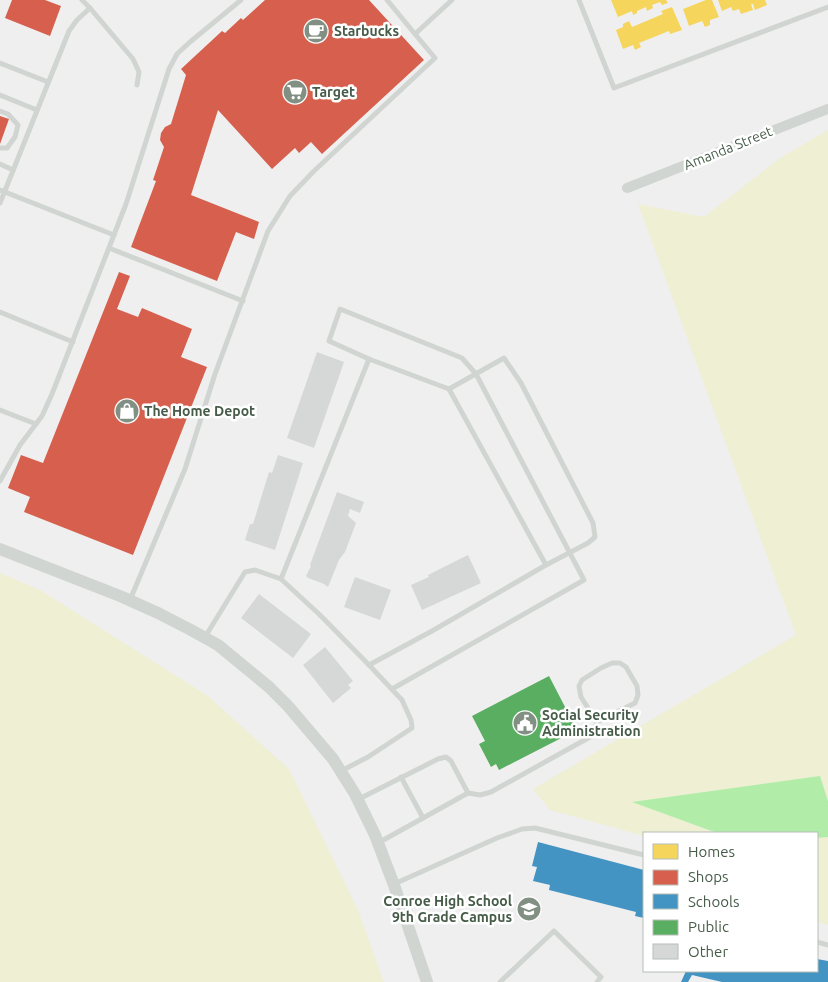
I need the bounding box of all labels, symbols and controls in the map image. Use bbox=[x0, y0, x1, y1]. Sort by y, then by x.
cafe icon: Starbucks bbox=[303, 18, 329, 44]
place label: Starbucks bbox=[334, 23, 399, 39]
supermarket icon: Target bbox=[282, 79, 308, 105]
place label: Target bbox=[312, 84, 355, 100]
street label: Amanda Street bbox=[681, 123, 775, 173]
shop icon: The Home Depot bbox=[114, 398, 140, 424]
place label: The Home Depot bbox=[144, 403, 255, 419]
place label: Social Security Administration bbox=[542, 707, 641, 739]
public building icon: Social Security Administration bbox=[512, 710, 538, 736]
legend bbox=[643, 832, 818, 972]
text: Homes bbox=[688, 843, 735, 860]
text: Shops bbox=[688, 868, 729, 885]
place label: Conroe High School 9th Grade Campus bbox=[383, 893, 512, 925]
text: Schools bbox=[688, 893, 739, 910]
school or university icon: Conroe High School 9th Grade Campus bbox=[516, 896, 542, 922]
text: Public bbox=[688, 918, 729, 935]
text: Other bbox=[688, 943, 728, 960]

